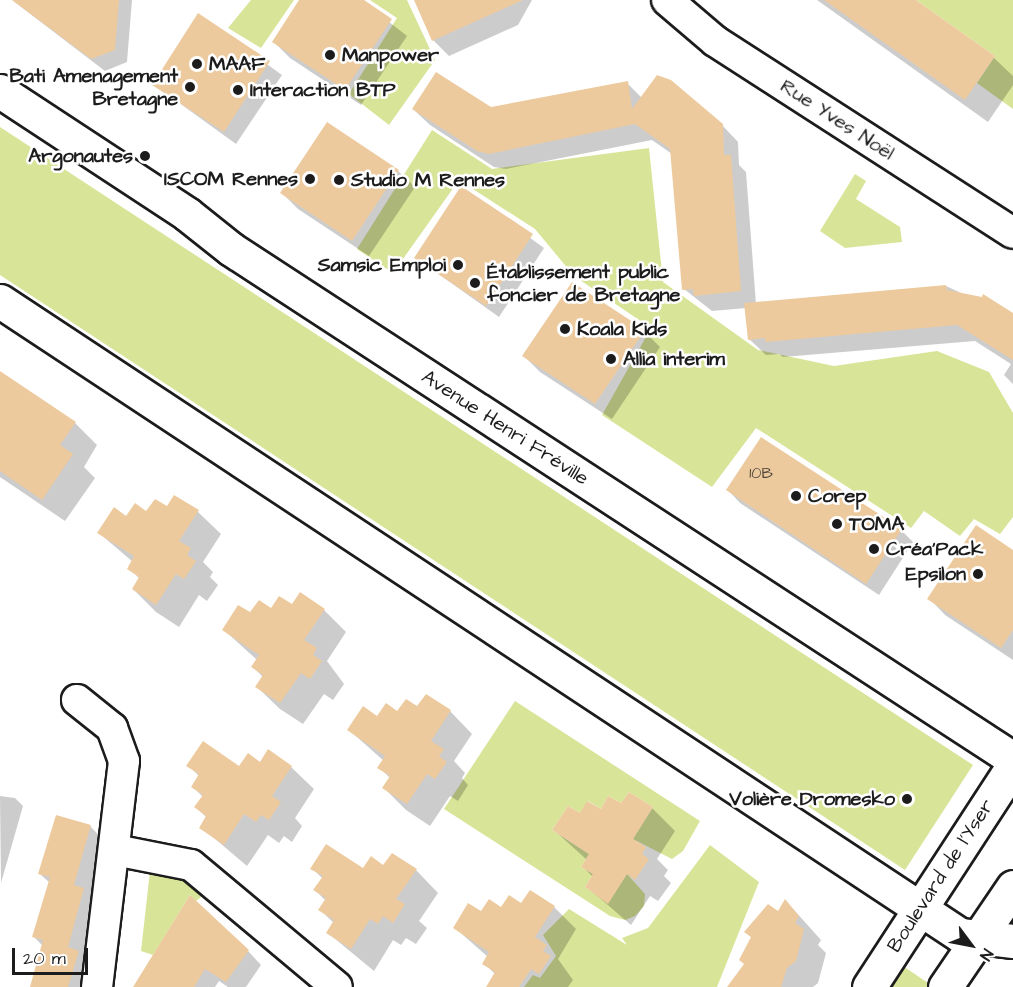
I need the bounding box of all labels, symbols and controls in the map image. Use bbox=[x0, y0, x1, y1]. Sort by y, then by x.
place label: Manpower bbox=[342, 43, 439, 67]
marker: Manpower bbox=[323, 48, 337, 62]
place label: MAAF bbox=[209, 52, 265, 76]
marker: MAAF bbox=[190, 57, 204, 71]
place label: Bati Amenagement Bretagne bbox=[10, 64, 178, 111]
street label: Rue Yves Noël bbox=[776, 74, 898, 166]
place label: Interaction BTP bbox=[250, 78, 396, 102]
marker: Bati Amenagement Bretagne bbox=[183, 80, 197, 94]
marker: Interaction BTP bbox=[231, 83, 245, 97]
place label: Argonautes bbox=[28, 144, 133, 168]
marker: Argonautes bbox=[138, 149, 152, 163]
place label: ISCOM Rennes bbox=[164, 167, 298, 191]
place label: Studio M Rennes bbox=[351, 168, 505, 192]
marker: ISCOM Rennes bbox=[303, 172, 317, 186]
marker: Studio M Rennes bbox=[332, 173, 346, 187]
place label: Samsic Emploi bbox=[318, 253, 446, 277]
marker: Samsic Emploi bbox=[451, 258, 465, 272]
place label: Établissement public foncier de Bretagne bbox=[487, 260, 680, 307]
marker: Établissement public foncier de Bretagne bbox=[468, 276, 482, 290]
place label: Koala Kids bbox=[577, 317, 667, 341]
marker: Koala Kids bbox=[558, 322, 572, 336]
place label: Allia interim bbox=[623, 347, 725, 371]
marker: Allia interim bbox=[604, 352, 618, 366]
street label: Avenue Henri Fréville bbox=[417, 365, 593, 491]
house number: 10B bbox=[749, 463, 773, 483]
place label: Corep bbox=[808, 484, 866, 508]
marker: Corep bbox=[789, 489, 803, 503]
place label: TOMA bbox=[849, 512, 904, 536]
marker: TOMA bbox=[830, 517, 844, 531]
place label: Créa’Pack bbox=[886, 537, 983, 561]
marker: Créa’Pack bbox=[867, 542, 881, 556]
place label: Epsilon bbox=[906, 562, 966, 586]
marker: Epsilon bbox=[971, 567, 985, 581]
place label: Volière Dromesko bbox=[729, 787, 895, 811]
marker: Volière Dromesko bbox=[900, 792, 914, 806]
street label: Boulevard de l'Yser bbox=[883, 795, 999, 957]
north arrow bbox=[941, 915, 1001, 975]
scale bar bbox=[15, 936, 92, 974]
text: N bbox=[974, 944, 998, 965]
text: 20 m bbox=[23, 946, 66, 971]

